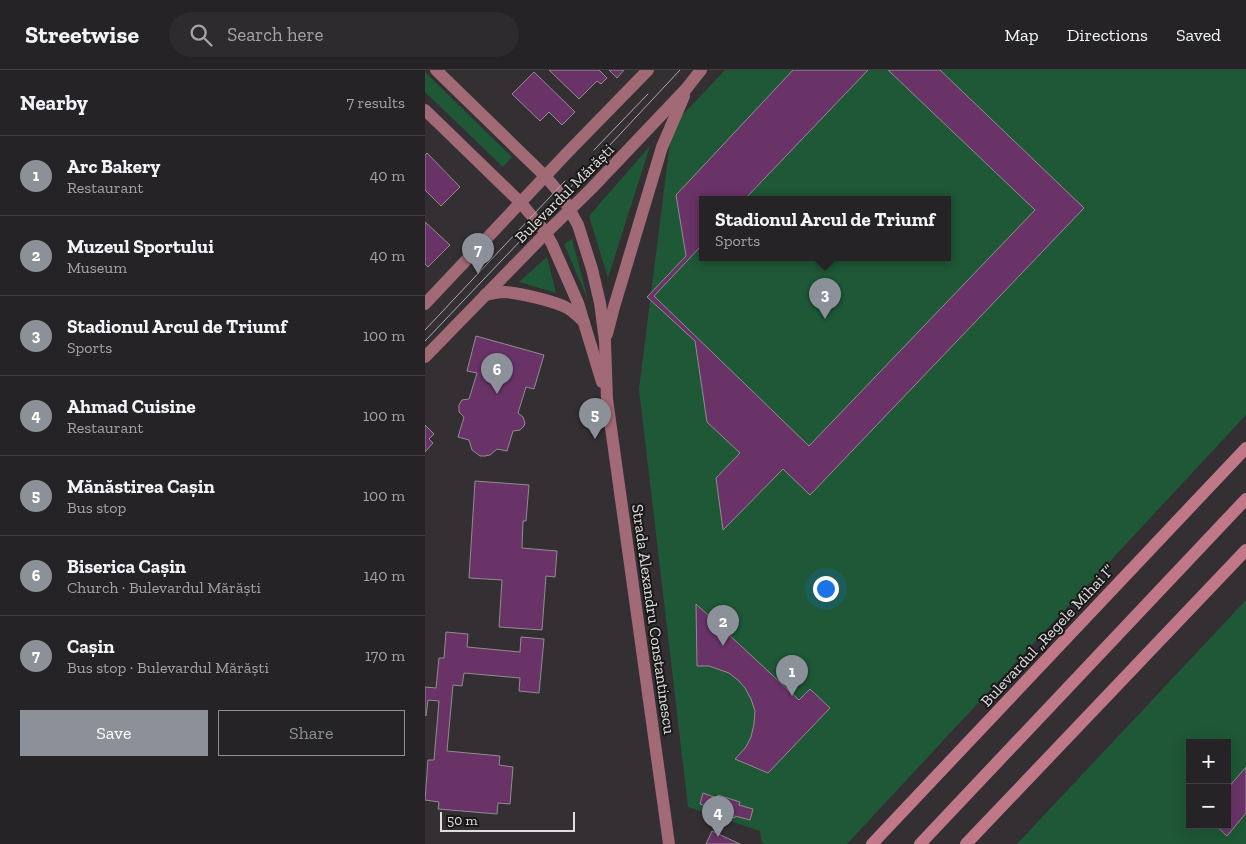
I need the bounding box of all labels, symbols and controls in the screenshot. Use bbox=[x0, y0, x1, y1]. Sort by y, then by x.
search box bbox=[169, 12, 519, 57]
text: Streetwise bbox=[25, 20, 139, 49]
icon: search bbox=[187, 21, 215, 49]
text: Search here bbox=[227, 23, 323, 46]
text: Map bbox=[1004, 24, 1039, 46]
text: Directions bbox=[1067, 24, 1148, 46]
text: Saved bbox=[1176, 24, 1221, 46]
text: Nearby bbox=[20, 90, 88, 115]
text: 7 results bbox=[346, 93, 405, 112]
street label: Bulevardul Mărăști bbox=[511, 140, 618, 247]
text: Arc Bakery bbox=[67, 155, 160, 178]
text: 1 bbox=[33, 166, 39, 185]
text: 40 m bbox=[370, 166, 405, 185]
text: Restaurant bbox=[67, 178, 143, 197]
popup bbox=[699, 196, 951, 261]
text: Stadionul Arcul de Triumf bbox=[715, 208, 935, 231]
text: Sports bbox=[715, 231, 760, 250]
pin: 7 bbox=[462, 233, 494, 274]
text: Muzeul Sportului bbox=[67, 235, 214, 258]
text: 2 bbox=[32, 246, 40, 265]
text: 40 m bbox=[370, 246, 405, 265]
text: Museum bbox=[67, 258, 127, 277]
pin: 3 bbox=[809, 278, 841, 319]
text: Stadionul Arcul de Triumf bbox=[67, 315, 287, 338]
text: 3 bbox=[32, 326, 40, 345]
text: 100 m bbox=[363, 326, 405, 345]
text: Sports bbox=[67, 338, 112, 357]
pin: 6 bbox=[481, 353, 513, 394]
text: Ahmad Cuisine bbox=[67, 395, 196, 418]
pin: 5 bbox=[579, 398, 611, 439]
text: 4 bbox=[31, 406, 41, 425]
text: 100 m bbox=[363, 406, 405, 425]
text: Restaurant bbox=[67, 418, 143, 437]
text: Mănăstirea Cașin bbox=[67, 475, 215, 498]
text: 5 bbox=[32, 486, 40, 505]
text: 100 m bbox=[363, 486, 405, 505]
text: Bus stop bbox=[67, 498, 126, 517]
street label: Strada Alexandru Constantinescu bbox=[628, 503, 679, 735]
text: Biserica Cașin bbox=[67, 555, 186, 578]
street label: Bulevardul „Regele Mihai I” bbox=[976, 560, 1118, 710]
text: 6 bbox=[32, 566, 40, 585]
text: 140 m bbox=[364, 566, 405, 585]
your location bbox=[813, 576, 839, 602]
text: Church · Bulevardul Mărăști bbox=[67, 578, 261, 597]
pin: 2 bbox=[707, 605, 739, 646]
text: Cașin bbox=[67, 635, 115, 658]
text: 7 bbox=[32, 646, 40, 665]
text: 170 m bbox=[365, 646, 405, 665]
pin: 1 bbox=[776, 655, 808, 696]
text: Bus stop · Bulevardul Mărăști bbox=[67, 658, 269, 677]
button: Save bbox=[20, 710, 208, 756]
button: Share bbox=[218, 710, 405, 756]
map controls bbox=[1186, 739, 1231, 829]
button: + bbox=[1186, 739, 1231, 784]
button: − bbox=[1186, 784, 1231, 829]
pin: 4 bbox=[702, 796, 734, 837]
scale bar bbox=[440, 809, 575, 832]
text: 50 m bbox=[447, 812, 478, 829]

